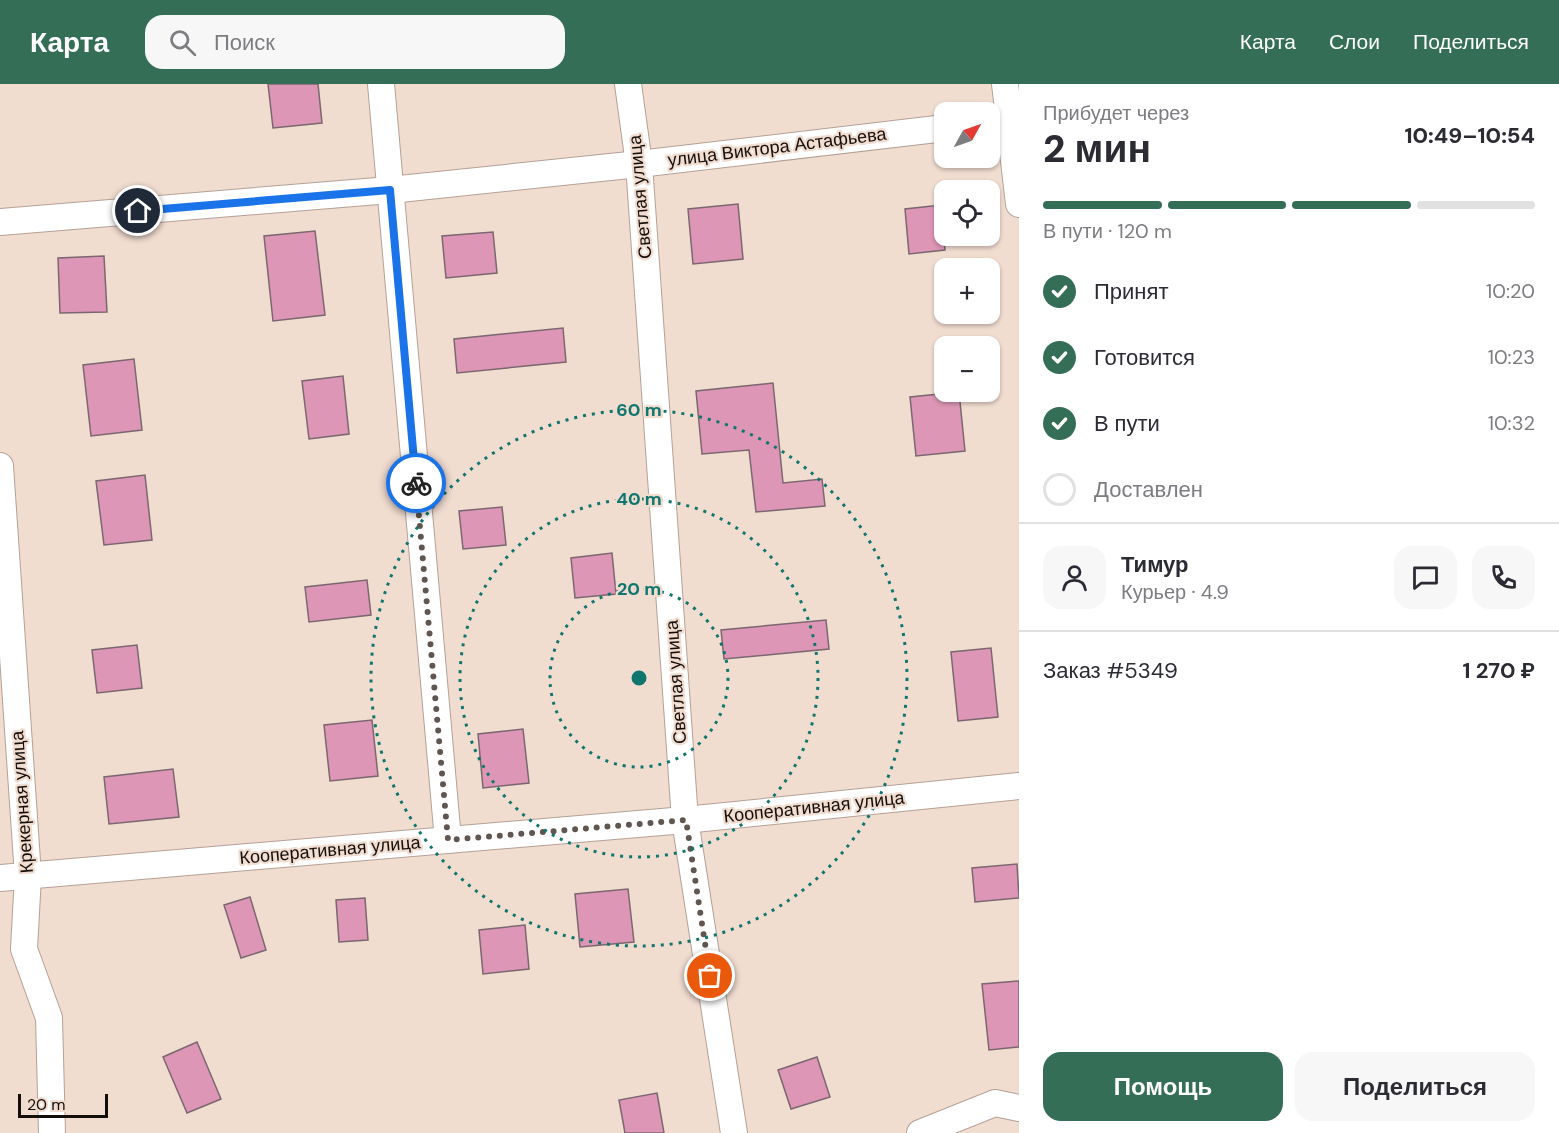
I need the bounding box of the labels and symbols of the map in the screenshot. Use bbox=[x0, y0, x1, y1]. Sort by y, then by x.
north arrow bbox=[934, 102, 1000, 168]
street label: улица Виктора Астафьева bbox=[666, 122, 889, 172]
street label: Светлая улица bbox=[623, 133, 657, 260]
pin bbox=[112, 185, 163, 236]
text: 60 m bbox=[616, 398, 662, 422]
courier bbox=[386, 453, 446, 513]
text: 40 m bbox=[616, 487, 662, 511]
text: 20 m bbox=[617, 577, 661, 601]
street label: Светлая улица bbox=[660, 618, 692, 745]
centre of rings bbox=[629, 668, 649, 688]
street label: Крекерная улица bbox=[5, 729, 39, 874]
street label: Кооперативная улица bbox=[722, 785, 907, 828]
street label: Кооперативная улица bbox=[238, 830, 423, 870]
pin bbox=[684, 950, 735, 1001]
scale bar bbox=[18, 1091, 108, 1118]

